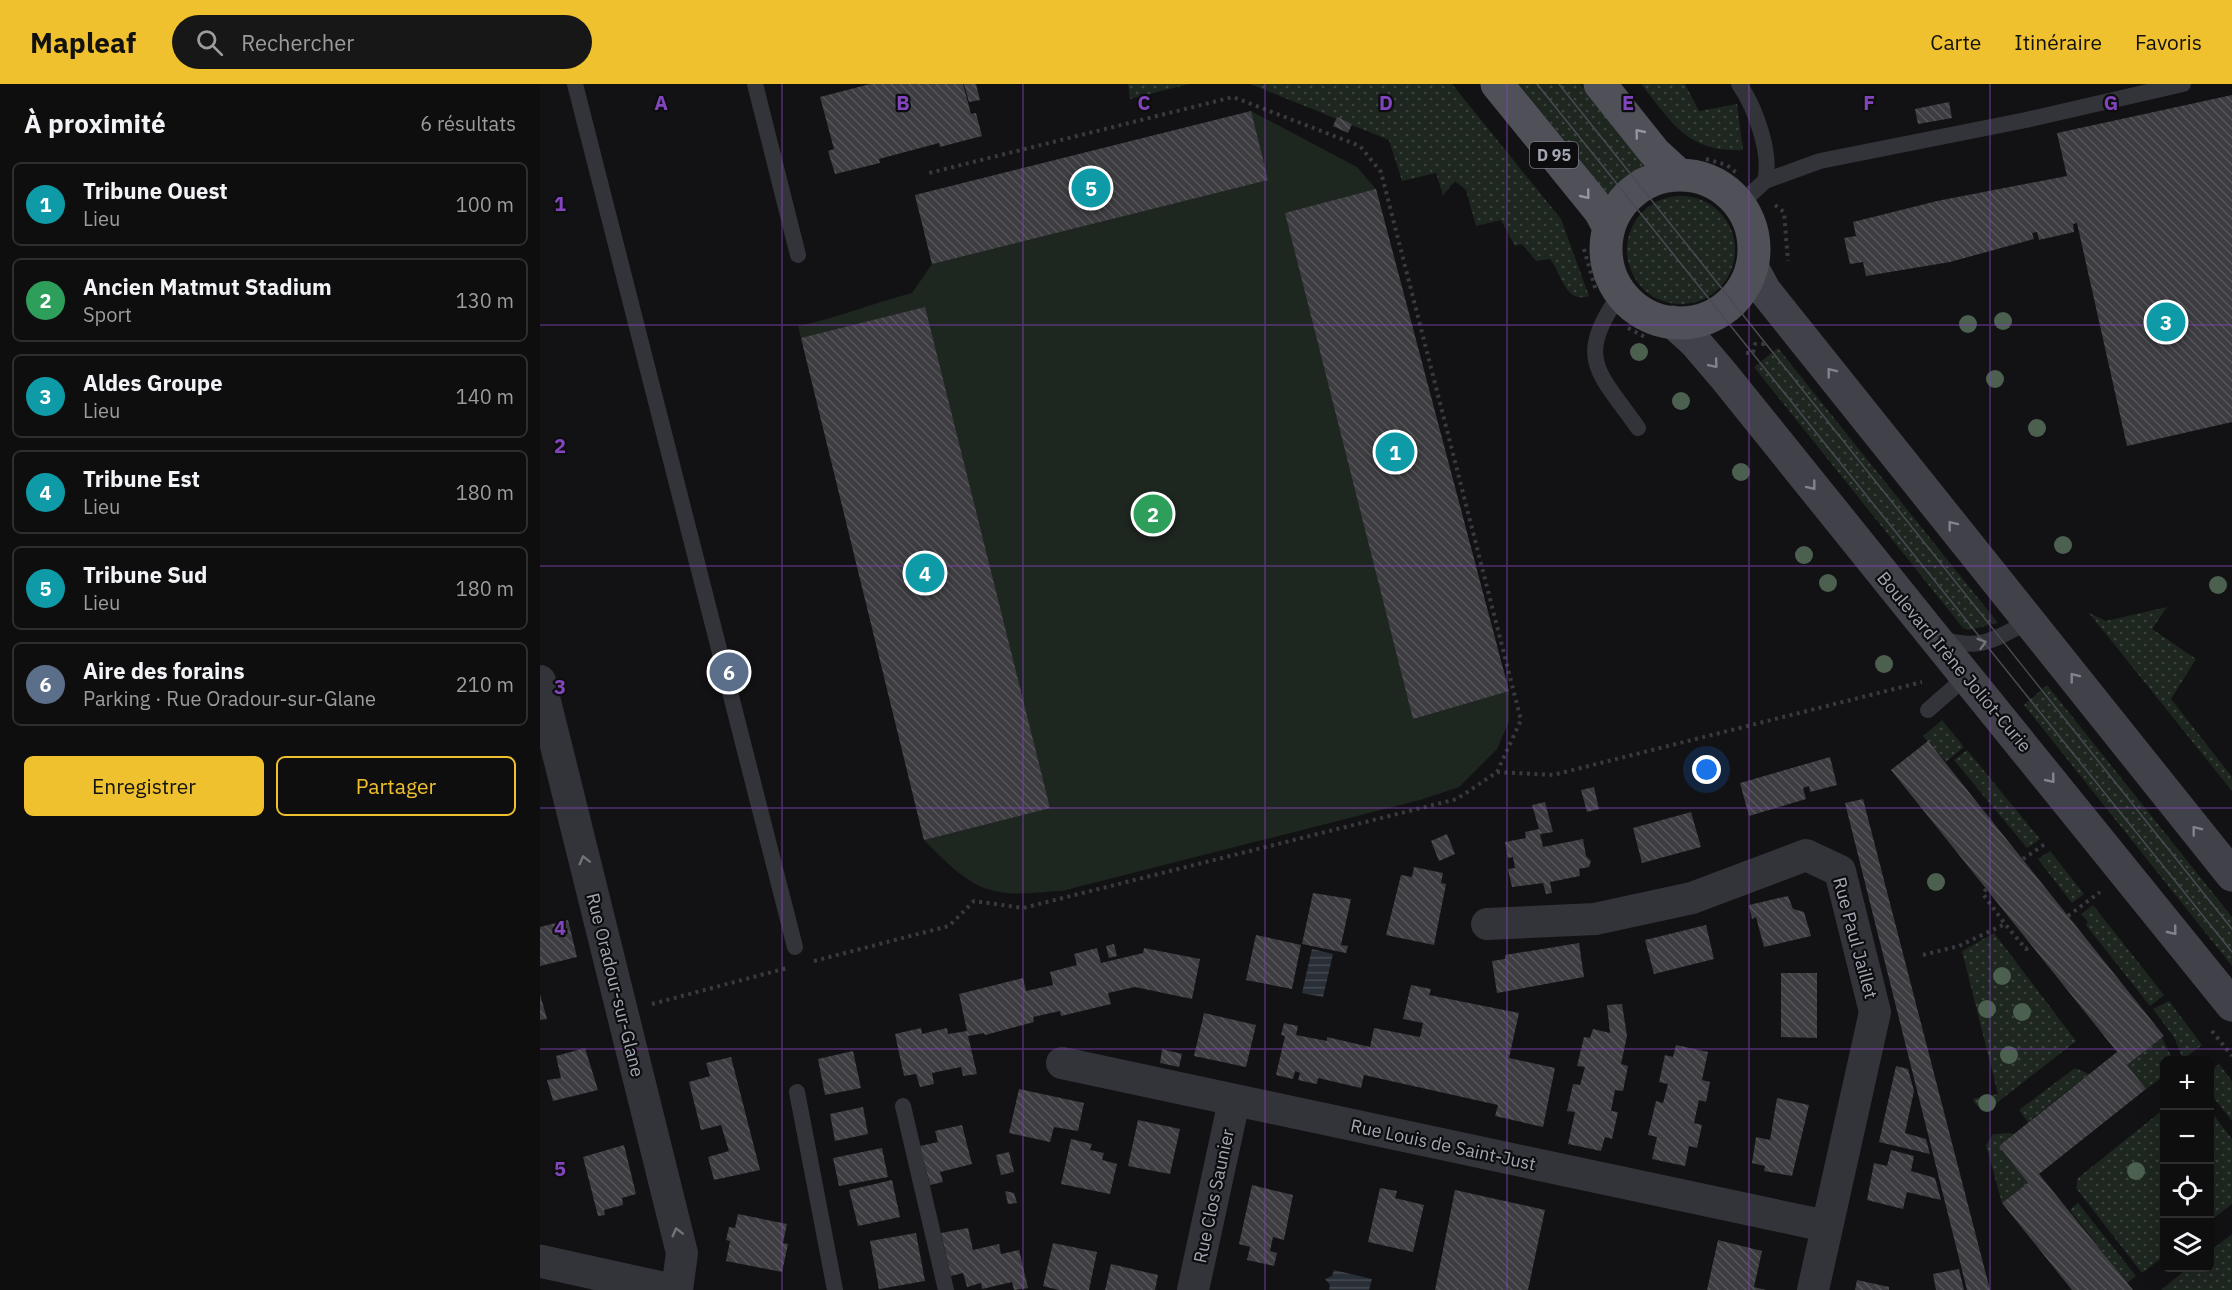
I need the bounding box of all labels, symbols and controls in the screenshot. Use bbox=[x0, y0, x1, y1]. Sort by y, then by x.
search box bbox=[172, 15, 592, 69]
text: Mapleaf bbox=[30, 24, 136, 61]
icon: search bbox=[193, 26, 226, 59]
text: Rechercher bbox=[241, 28, 354, 57]
text: Carte bbox=[1930, 28, 1981, 56]
text: Itinéraire bbox=[2014, 28, 2102, 56]
text: Favoris bbox=[2135, 28, 2202, 56]
text: A bbox=[654, 89, 668, 116]
text: B bbox=[896, 89, 910, 116]
text: C bbox=[1137, 89, 1151, 116]
text: D bbox=[1379, 89, 1393, 116]
text: E bbox=[1622, 89, 1634, 116]
text: F bbox=[1863, 89, 1875, 116]
text: G bbox=[2104, 89, 2118, 116]
text: À proximité bbox=[24, 106, 166, 140]
text: 6 résultats bbox=[420, 110, 516, 137]
one-way arrow bbox=[1635, 129, 1646, 140]
road number: D 95 bbox=[1530, 142, 1578, 168]
pin: 5 bbox=[1072, 166, 1110, 210]
text: Tribune Ouest bbox=[83, 176, 228, 205]
one-way arrow bbox=[1579, 188, 1590, 199]
text: 1 bbox=[554, 190, 566, 217]
text: 1 bbox=[40, 191, 52, 218]
text: 100 m bbox=[456, 191, 514, 218]
text: Lieu bbox=[83, 205, 120, 232]
text: Ancien Matmut Stadium bbox=[83, 272, 332, 301]
text: 2 bbox=[40, 287, 52, 314]
text: 130 m bbox=[456, 287, 514, 314]
pin: 3 bbox=[2146, 300, 2186, 344]
text: Sport bbox=[83, 301, 132, 328]
one-way arrow bbox=[1707, 357, 1718, 368]
text: Aldes Groupe bbox=[83, 368, 223, 397]
one-way arrow bbox=[1827, 368, 1838, 379]
text: 3 bbox=[40, 383, 52, 410]
text: 140 m bbox=[456, 383, 514, 410]
text: Lieu bbox=[83, 397, 120, 424]
pin: 1 bbox=[1376, 430, 1414, 475]
text: 2 bbox=[554, 432, 566, 459]
text: Tribune Est bbox=[83, 464, 200, 493]
text: 4 bbox=[40, 479, 52, 506]
text: 180 m bbox=[456, 479, 514, 506]
one-way arrow bbox=[1804, 480, 1815, 491]
pin: 2 bbox=[1134, 492, 1172, 536]
text: Lieu bbox=[83, 493, 120, 520]
one-way arrow bbox=[1948, 521, 1959, 532]
pin: 4 bbox=[906, 550, 944, 596]
text: Tribune Sud bbox=[83, 560, 207, 589]
street label: Boulevard Irène Joliot-Curie bbox=[1872, 567, 2037, 757]
text: 5 bbox=[40, 575, 52, 602]
text: 180 m bbox=[456, 575, 514, 602]
text: Lieu bbox=[83, 589, 120, 616]
one-way arrow bbox=[1977, 637, 1987, 650]
pin: 6 bbox=[710, 650, 748, 694]
text: Aire des forains bbox=[83, 656, 245, 685]
text: 6 bbox=[40, 671, 52, 698]
text: 210 m bbox=[456, 671, 514, 698]
text: 3 bbox=[554, 673, 566, 700]
one-way arrow bbox=[2071, 673, 2082, 684]
text: Parking · Rue Oradour-sur-Glane bbox=[83, 685, 376, 712]
your location bbox=[1692, 755, 1721, 784]
button: Enregistrer bbox=[24, 756, 264, 816]
button: Partager bbox=[276, 756, 516, 816]
one-way arrow bbox=[2044, 772, 2055, 783]
one-way arrow bbox=[2192, 825, 2203, 836]
one-way arrow bbox=[579, 855, 592, 865]
street label: Rue Paul Jaillet bbox=[1828, 875, 1883, 1001]
street label: Rue Oradour-sur-Glane bbox=[581, 891, 650, 1079]
text: 4 bbox=[554, 914, 566, 941]
one-way arrow bbox=[2166, 925, 2177, 936]
map controls bbox=[2160, 1056, 2214, 1272]
button: + bbox=[2160, 1056, 2214, 1110]
button: − bbox=[2160, 1110, 2214, 1164]
street label: Rue Louis de Saint-Just bbox=[1348, 1114, 1538, 1175]
street label: Rue Clos Saunier bbox=[1188, 1126, 1239, 1265]
text: 5 bbox=[554, 1155, 566, 1182]
button: locate bbox=[2160, 1164, 2214, 1218]
button: layers bbox=[2160, 1218, 2214, 1272]
one-way arrow bbox=[671, 1228, 684, 1238]

